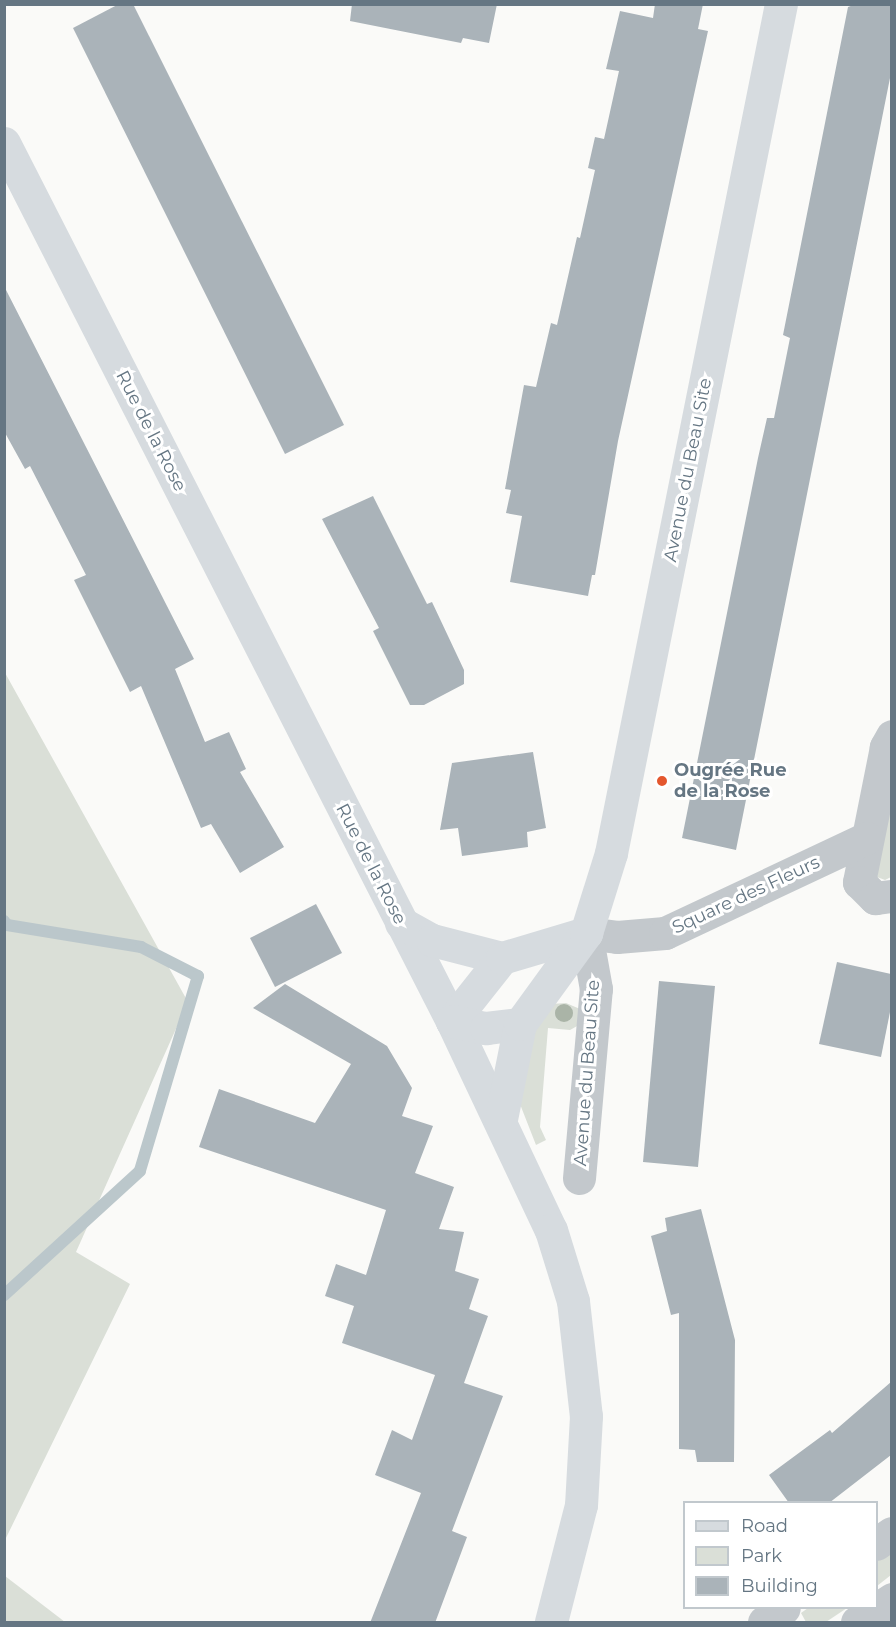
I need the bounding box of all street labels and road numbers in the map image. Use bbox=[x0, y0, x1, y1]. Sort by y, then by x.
street label: Rue de la Rose bbox=[111, 367, 191, 495]
street label: Avenue du Beau Site bbox=[660, 376, 716, 564]
street label: Rue de la Rose bbox=[331, 800, 411, 928]
street label: Square des Fleurs bbox=[669, 851, 823, 939]
street label: Avenue du Beau Site bbox=[570, 979, 604, 1167]

